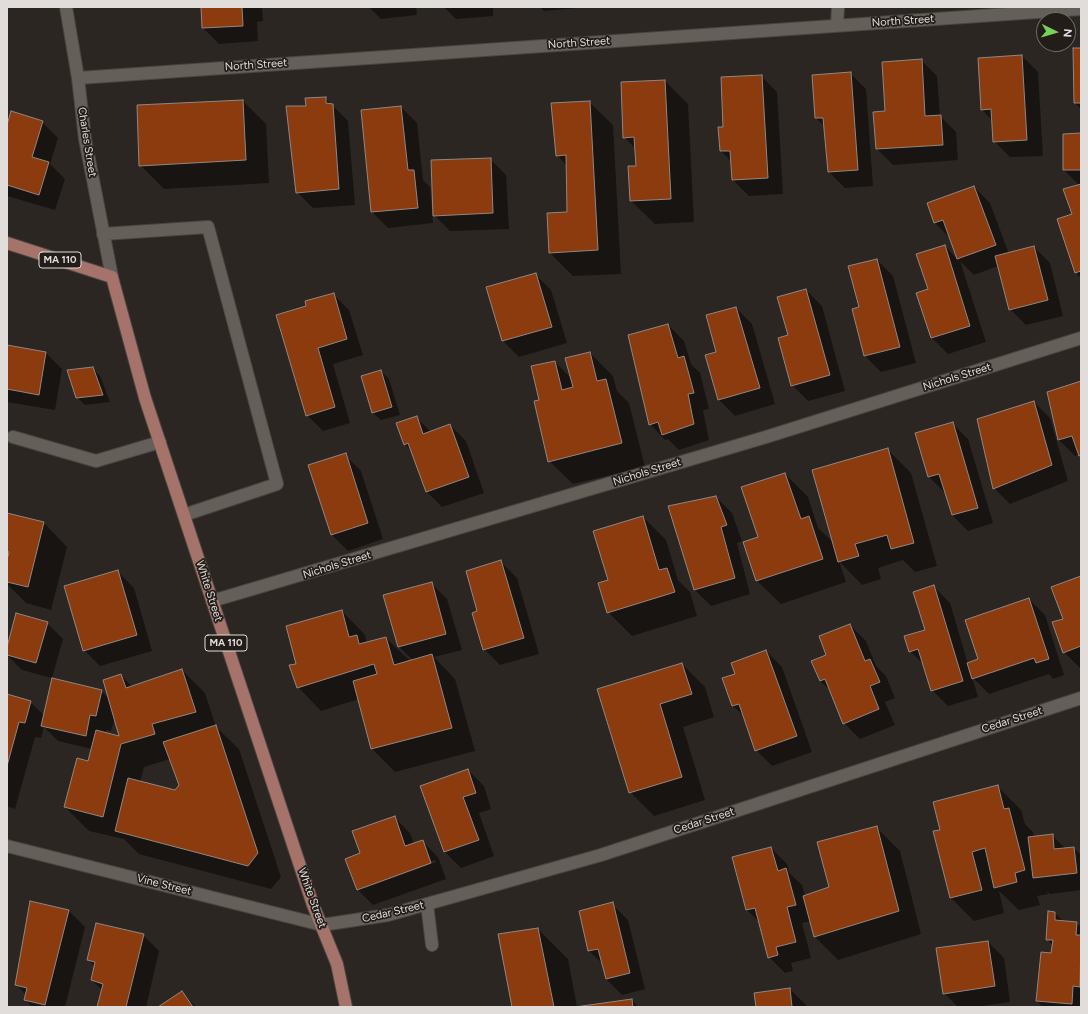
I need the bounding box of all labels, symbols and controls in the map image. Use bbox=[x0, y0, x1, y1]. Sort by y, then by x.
street label: North Street bbox=[871, 12, 935, 30]
north arrow bbox=[1036, 12, 1076, 52]
text: N bbox=[1061, 28, 1074, 38]
street label: North Street bbox=[547, 34, 611, 52]
street label: North Street bbox=[224, 56, 288, 74]
street label: Charles Street bbox=[75, 106, 99, 178]
road number: MA 110 bbox=[39, 252, 81, 268]
street label: Nichols Street bbox=[921, 360, 993, 394]
street label: Nichols Street bbox=[611, 455, 683, 489]
street label: Nichols Street bbox=[301, 548, 373, 582]
street label: White Street bbox=[193, 559, 225, 623]
road number: MA 110 bbox=[205, 635, 247, 651]
street label: Cedar Street bbox=[980, 704, 1044, 736]
street label: Cedar Street bbox=[672, 805, 736, 837]
street label: White Street bbox=[295, 866, 329, 930]
street label: Vine Street bbox=[135, 872, 193, 898]
street label: Cedar Street bbox=[361, 898, 425, 926]

